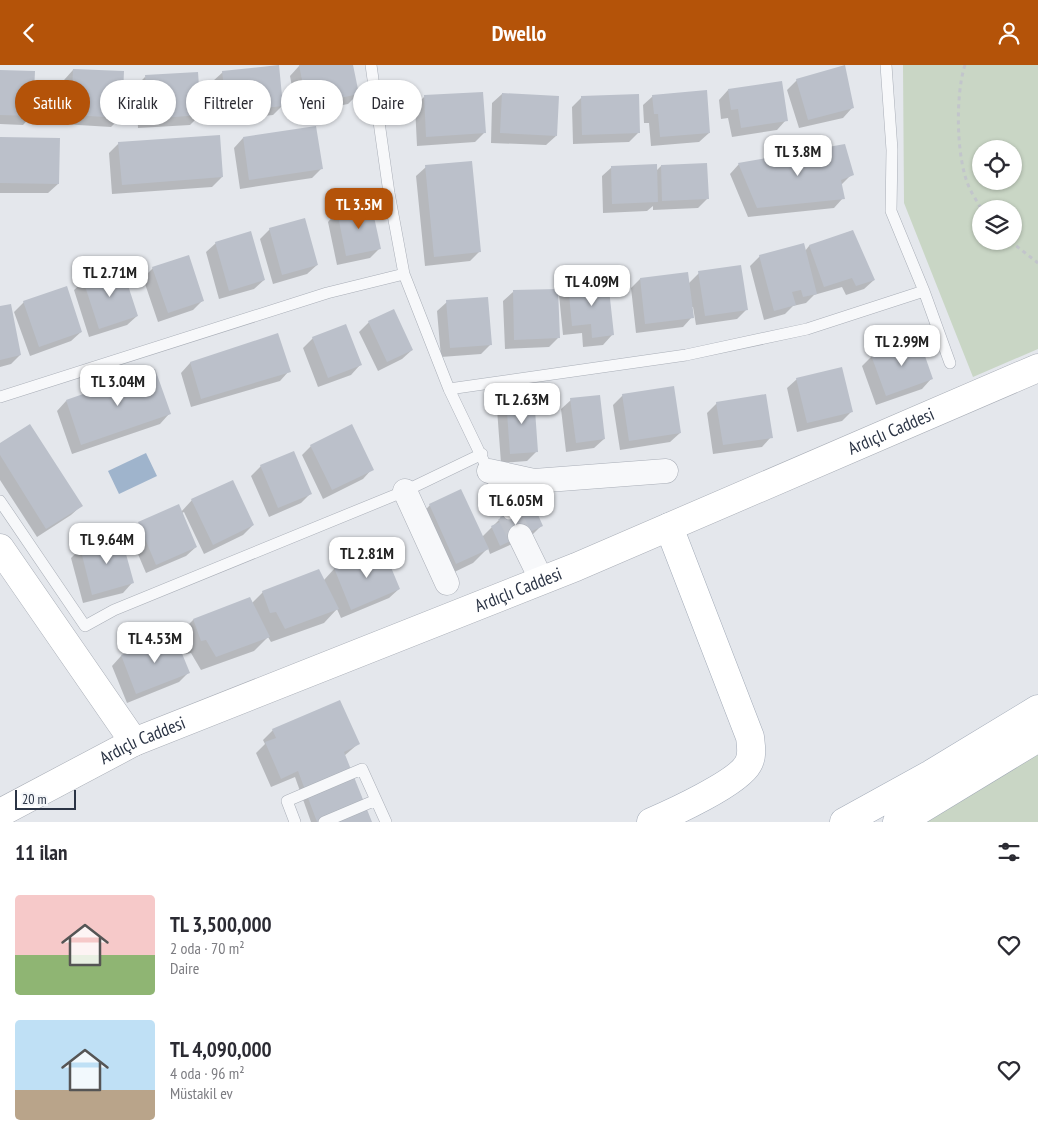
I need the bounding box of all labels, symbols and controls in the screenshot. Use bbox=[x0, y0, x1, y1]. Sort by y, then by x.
icon: back bbox=[15, 19, 43, 47]
text: Dwello bbox=[492, 19, 546, 47]
icon: person bbox=[995, 19, 1023, 47]
chip: Satılık bbox=[15, 80, 90, 125]
chip: Kiralık bbox=[100, 80, 176, 125]
chip: Filtreler bbox=[186, 80, 271, 125]
chip: Yeni bbox=[281, 80, 343, 125]
chip: Daire bbox=[353, 80, 422, 125]
pin: TL 3.8M bbox=[752, 135, 844, 177]
map controls bbox=[972, 140, 1022, 250]
button: locate bbox=[972, 140, 1022, 190]
text: TL 3.8M bbox=[775, 141, 821, 161]
pin: TL 3.5M bbox=[313, 187, 405, 230]
text: TL 3.5M bbox=[336, 194, 382, 214]
button: layers bbox=[972, 200, 1022, 250]
pin: TL 2.71M bbox=[58, 255, 162, 298]
text: TL 2.71M bbox=[83, 262, 137, 282]
pin: TL 4.09M bbox=[540, 265, 644, 307]
text: TL 4.09M bbox=[565, 271, 619, 291]
pin: TL 2.99M bbox=[850, 325, 954, 367]
text: TL 2.99M bbox=[875, 331, 929, 351]
pin: TL 3.04M bbox=[66, 365, 170, 407]
text: TL 3.04M bbox=[91, 371, 145, 391]
pin: TL 2.63M bbox=[470, 383, 574, 425]
text: TL 2.63M bbox=[495, 389, 549, 409]
street label: Ardıçlı Caddesi bbox=[844, 402, 937, 460]
pin: TL 6.05M bbox=[464, 483, 568, 526]
text: TL 6.05M bbox=[489, 490, 543, 510]
pin: TL 9.64M bbox=[55, 523, 159, 565]
text: TL 9.64M bbox=[80, 529, 134, 549]
pin: TL 2.81M bbox=[315, 537, 419, 579]
text: TL 2.81M bbox=[340, 543, 394, 563]
street label: Ardıçlı Caddesi bbox=[471, 562, 565, 617]
pin: TL 4.53M bbox=[103, 621, 207, 664]
text: TL 4.53M bbox=[128, 628, 182, 648]
street label: Ardıçlı Caddesi bbox=[95, 711, 188, 769]
scale bar bbox=[15, 787, 76, 810]
text: 20 m bbox=[22, 790, 47, 808]
icon: filters bbox=[995, 838, 1023, 866]
text: 11 ilan bbox=[15, 839, 67, 866]
text: TL 3,500,000 bbox=[170, 911, 272, 938]
icon: home bbox=[55, 915, 115, 975]
icon: heart bbox=[995, 931, 1023, 959]
text: 2 oda · 70 m² bbox=[170, 938, 245, 958]
text: Daire bbox=[170, 958, 199, 978]
text: TL 4,090,000 bbox=[170, 1036, 272, 1063]
icon: home bbox=[55, 1040, 115, 1100]
icon: heart bbox=[995, 1056, 1023, 1084]
text: 4 oda · 96 m² bbox=[170, 1063, 245, 1083]
text: Müstakil ev bbox=[170, 1083, 233, 1103]

